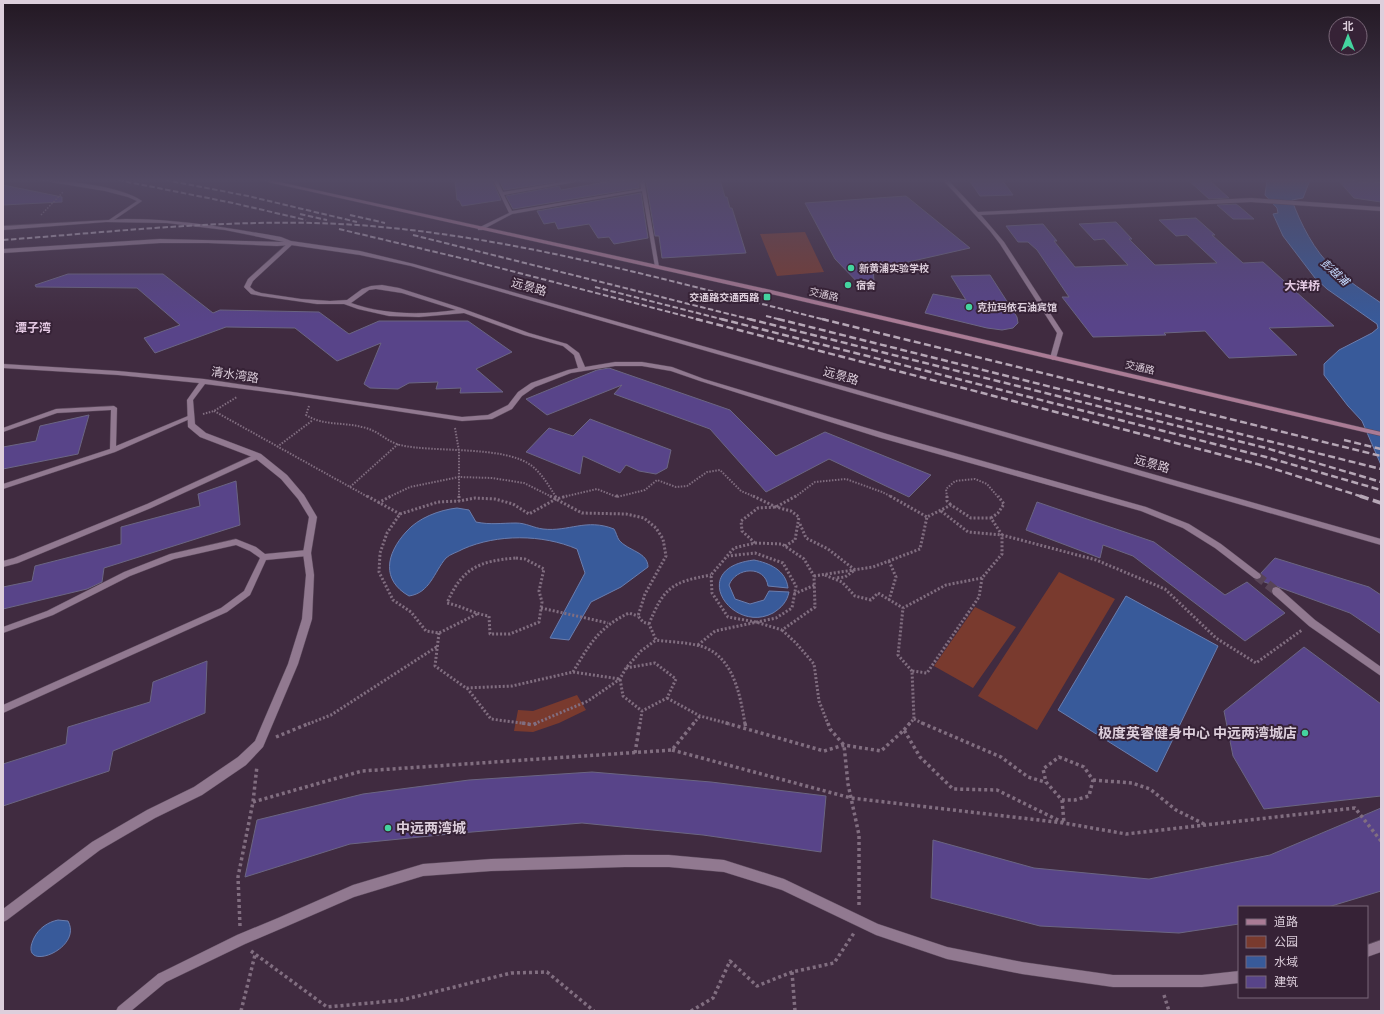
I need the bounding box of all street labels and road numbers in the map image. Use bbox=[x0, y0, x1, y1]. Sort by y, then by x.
street label: 远景路 bbox=[509, 273, 549, 300]
street label: 交通路 bbox=[808, 284, 840, 305]
street label: 交通路 bbox=[1124, 357, 1156, 378]
street label: 远景路 bbox=[821, 362, 861, 389]
street label: 清水湾路 bbox=[210, 363, 260, 386]
street label: 远景路 bbox=[1132, 450, 1172, 477]

